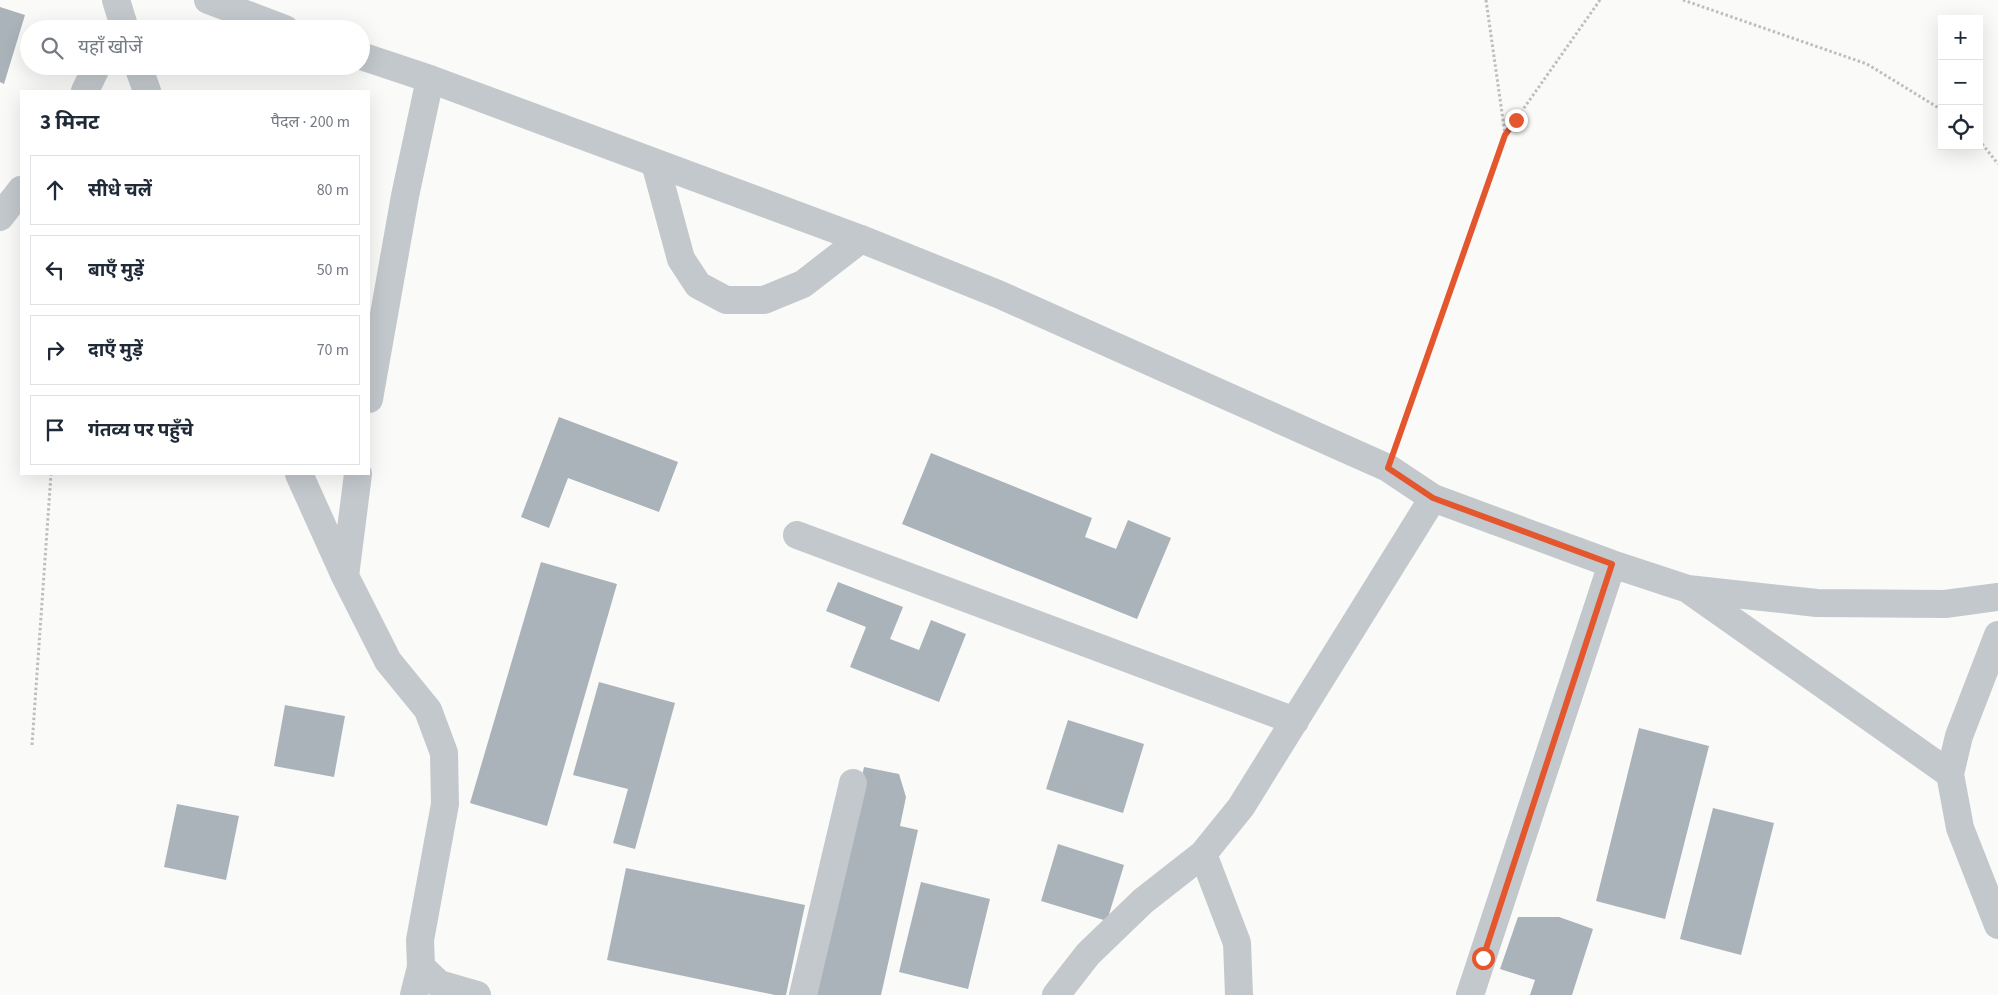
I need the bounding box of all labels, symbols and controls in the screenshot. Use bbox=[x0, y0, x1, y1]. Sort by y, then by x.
map controls bbox=[1938, 15, 1983, 150]
button: + bbox=[1938, 15, 1983, 60]
search box bbox=[20, 20, 370, 75]
icon: search bbox=[38, 34, 66, 62]
text: यहाँ खोजें bbox=[78, 34, 142, 61]
button: − bbox=[1938, 60, 1983, 105]
button: locate bbox=[1938, 105, 1983, 150]
text: 3 मिनट bbox=[40, 107, 99, 137]
route end bbox=[1505, 109, 1528, 132]
text: पैदल · 200 m bbox=[271, 111, 350, 133]
icon: ahead bbox=[41, 176, 69, 204]
text: सीधे चलें bbox=[88, 177, 152, 204]
text: 80 m bbox=[317, 179, 349, 201]
icon: left bbox=[41, 256, 69, 284]
text: बाएँ मुड़ें bbox=[88, 257, 144, 284]
text: 50 m bbox=[317, 259, 349, 281]
icon: right bbox=[41, 336, 69, 364]
text: दाएँ मुड़ें bbox=[88, 337, 143, 364]
text: 70 m bbox=[317, 339, 349, 361]
icon: arrive bbox=[41, 416, 69, 444]
text: गंतव्य पर पहुँचे bbox=[88, 417, 193, 444]
route start bbox=[1472, 947, 1495, 970]

